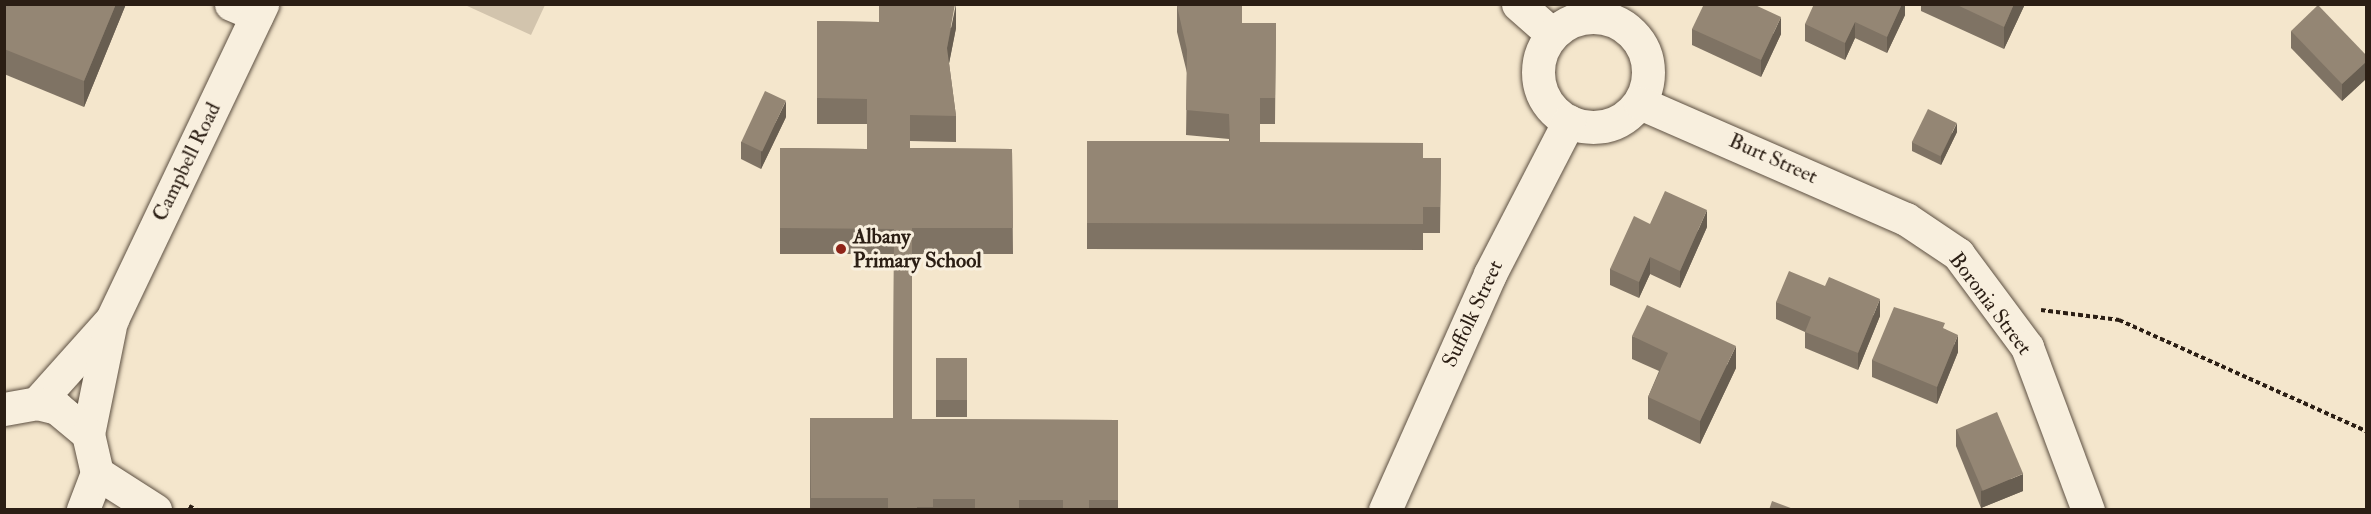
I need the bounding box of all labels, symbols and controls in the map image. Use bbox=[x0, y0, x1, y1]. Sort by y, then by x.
street label: Campbell Road bbox=[147, 99, 227, 225]
street label: Burt Street bbox=[1725, 128, 1821, 190]
place label: Albany Primary School bbox=[853, 224, 982, 274]
marker: Albany Primary School bbox=[834, 242, 848, 256]
street label: Boronia Street bbox=[1943, 248, 2037, 360]
street label: Suffolk Street bbox=[1437, 257, 1509, 371]

